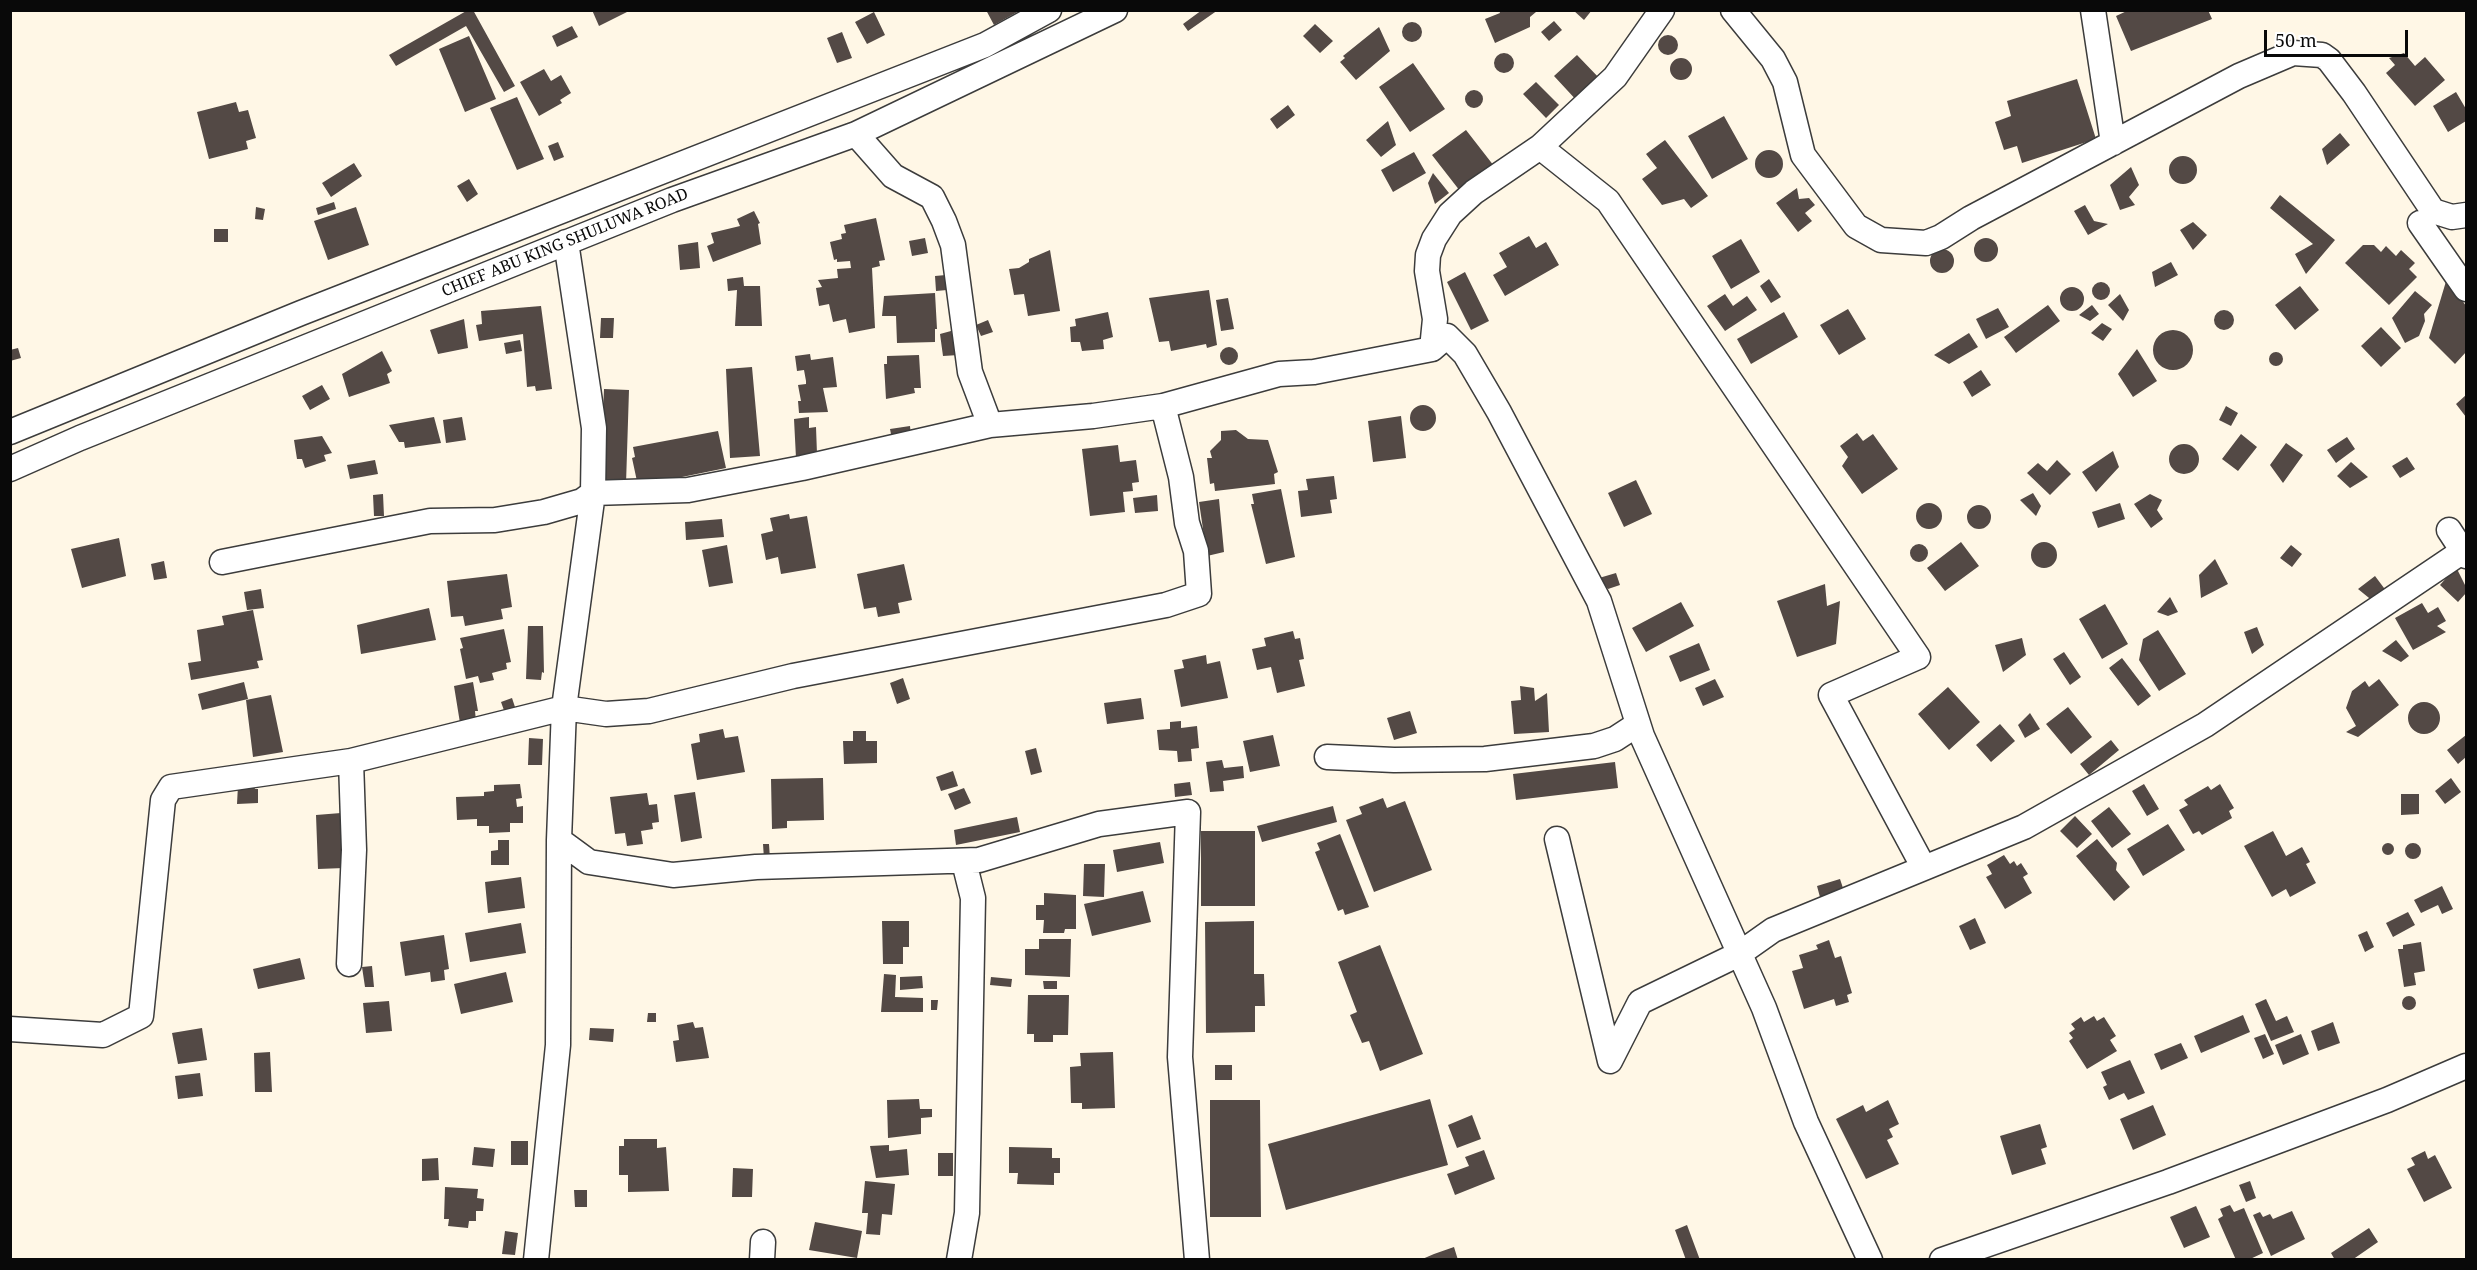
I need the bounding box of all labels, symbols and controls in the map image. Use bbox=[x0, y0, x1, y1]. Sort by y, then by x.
scale bar bbox=[2267, 18, 2411, 56]
text: 50 m bbox=[2275, 28, 2317, 52]
street label: CHIEF ABU KING SHULUWA ROAD bbox=[439, 185, 691, 301]

